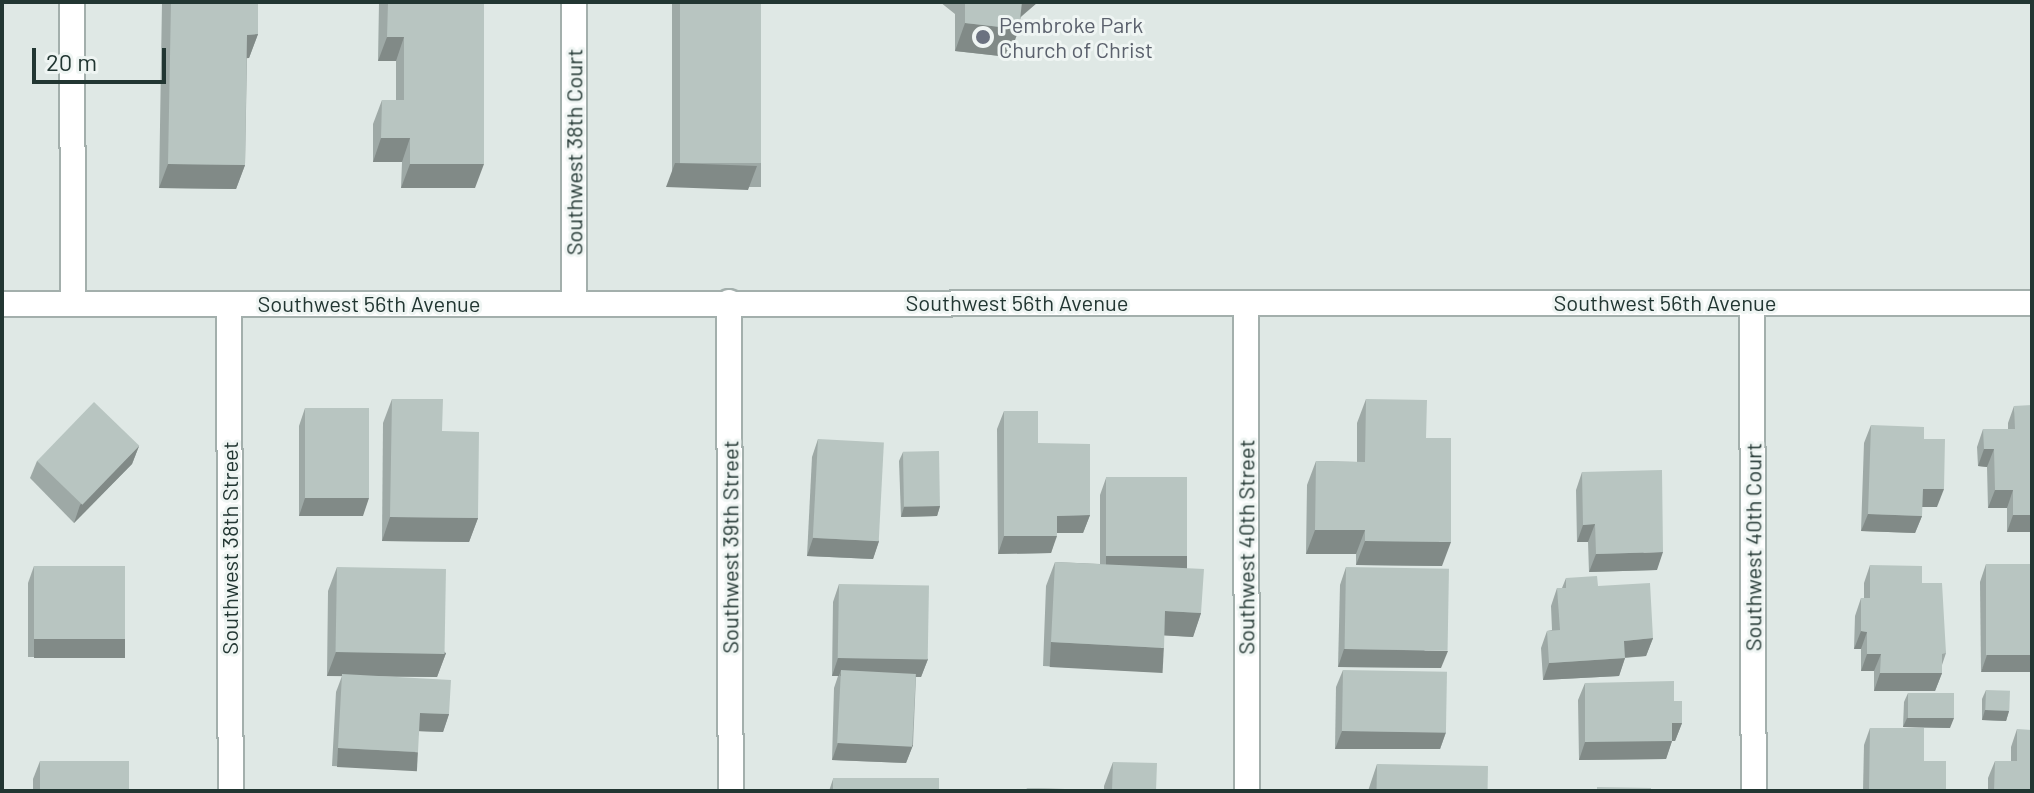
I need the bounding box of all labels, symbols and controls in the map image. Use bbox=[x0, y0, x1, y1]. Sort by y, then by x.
place label: Pembroke Park Church of Christ bbox=[999, 11, 1153, 62]
marker: Pembroke Park Church of Christ bbox=[974, 28, 992, 46]
scale bar bbox=[36, 32, 170, 82]
text: 20 m bbox=[46, 47, 97, 76]
street label: Southwest 38th Court bbox=[561, 49, 587, 255]
street label: Southwest 56th Avenue bbox=[905, 290, 1129, 316]
street label: Southwest 56th Avenue bbox=[1553, 290, 1777, 316]
street label: Southwest 56th Avenue bbox=[257, 291, 481, 317]
street label: Southwest 40th Street bbox=[1233, 439, 1259, 655]
street label: Southwest 39th Street bbox=[717, 440, 743, 654]
street label: Southwest 38th Street bbox=[217, 441, 243, 655]
street label: Southwest 40th Court bbox=[1740, 443, 1766, 651]

